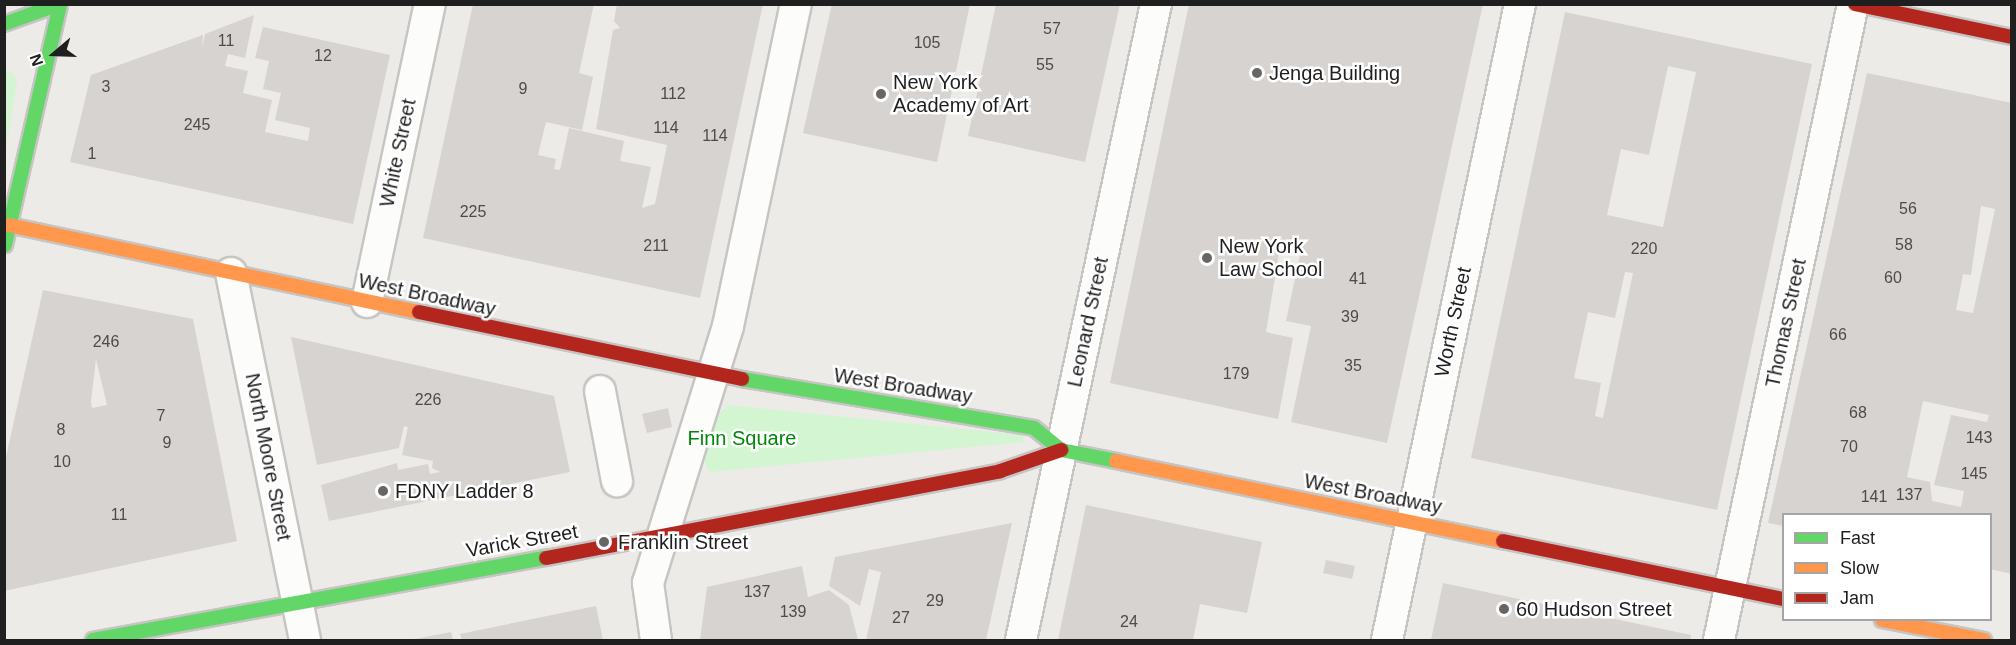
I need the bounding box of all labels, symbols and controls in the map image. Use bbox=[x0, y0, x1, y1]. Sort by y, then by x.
house number: 57 bbox=[1043, 19, 1061, 39]
north arrow bbox=[24, 24, 84, 84]
house number: 11 bbox=[218, 31, 234, 51]
house number: 105 bbox=[914, 33, 940, 53]
house number: 12 bbox=[314, 46, 332, 66]
text: N bbox=[27, 52, 46, 68]
house number: 55 bbox=[1036, 55, 1054, 75]
place label: Jenga Building bbox=[1269, 61, 1400, 85]
marker: Jenga Building bbox=[1250, 66, 1264, 80]
place label: New York Academy of Art bbox=[893, 70, 1030, 117]
house number: 3 bbox=[102, 77, 110, 97]
house number: 9 bbox=[519, 79, 527, 99]
house number: 112 bbox=[660, 84, 686, 104]
marker: New York Academy of Art bbox=[874, 87, 888, 101]
street label: White Street bbox=[375, 97, 421, 209]
house number: 245 bbox=[184, 115, 210, 135]
house number: 114 bbox=[653, 118, 679, 138]
house number: 114 bbox=[702, 126, 728, 146]
house number: 1 bbox=[88, 144, 96, 164]
house number: 56 bbox=[1899, 199, 1917, 219]
house number: 225 bbox=[460, 202, 486, 222]
place label: New York Law School bbox=[1219, 234, 1322, 281]
house number: 58 bbox=[1895, 235, 1913, 255]
house number: 211 bbox=[643, 236, 669, 256]
house number: 220 bbox=[1631, 239, 1657, 259]
marker: New York Law School bbox=[1200, 251, 1214, 265]
street label: Leonard Street bbox=[1063, 255, 1113, 389]
street label: Thomas Street bbox=[1761, 256, 1811, 390]
street label: Worth Street bbox=[1430, 265, 1476, 379]
house number: 60 bbox=[1884, 268, 1902, 288]
street label: West Broadway bbox=[356, 269, 498, 321]
house number: 41 bbox=[1349, 269, 1367, 289]
house number: 39 bbox=[1341, 307, 1359, 327]
house number: 66 bbox=[1829, 325, 1847, 345]
house number: 246 bbox=[93, 332, 119, 352]
house number: 35 bbox=[1344, 356, 1362, 376]
street label: West Broadway bbox=[832, 363, 974, 409]
house number: 179 bbox=[1223, 364, 1249, 384]
street label: North Moore Street bbox=[240, 371, 296, 543]
house number: 226 bbox=[415, 390, 441, 410]
house number: 68 bbox=[1849, 403, 1867, 423]
house number: 7 bbox=[157, 406, 165, 426]
house number: 8 bbox=[57, 420, 65, 440]
park label: Finn Square bbox=[688, 426, 796, 450]
house number: 143 bbox=[1966, 428, 1992, 448]
house number: 9 bbox=[163, 433, 171, 453]
house number: 70 bbox=[1840, 437, 1858, 457]
house number: 10 bbox=[53, 452, 71, 472]
house number: 145 bbox=[1961, 464, 1987, 484]
street label: West Broadway bbox=[1302, 469, 1444, 519]
place label: FDNY Ladder 8 bbox=[395, 479, 534, 503]
marker: FDNY Ladder 8 bbox=[376, 484, 390, 498]
house number: 137 bbox=[1896, 485, 1922, 505]
house number: 141 bbox=[1861, 487, 1887, 507]
house number: 11 bbox=[111, 505, 127, 525]
legend bbox=[1782, 513, 1992, 621]
street label: Varick Street bbox=[464, 519, 580, 563]
text: Fast bbox=[1840, 528, 1875, 548]
place label: Franklin Street bbox=[618, 530, 748, 554]
marker: Franklin Street bbox=[595, 533, 613, 551]
text: Slow bbox=[1840, 558, 1879, 578]
house number: 137 bbox=[744, 582, 770, 602]
text: Jam bbox=[1840, 588, 1874, 608]
house number: 29 bbox=[926, 591, 944, 611]
place label: 60 Hudson Street bbox=[1516, 597, 1672, 621]
house number: 139 bbox=[780, 602, 806, 622]
marker: 60 Hudson Street bbox=[1497, 602, 1511, 616]
house number: 27 bbox=[892, 608, 910, 628]
house number: 24 bbox=[1120, 612, 1138, 632]

